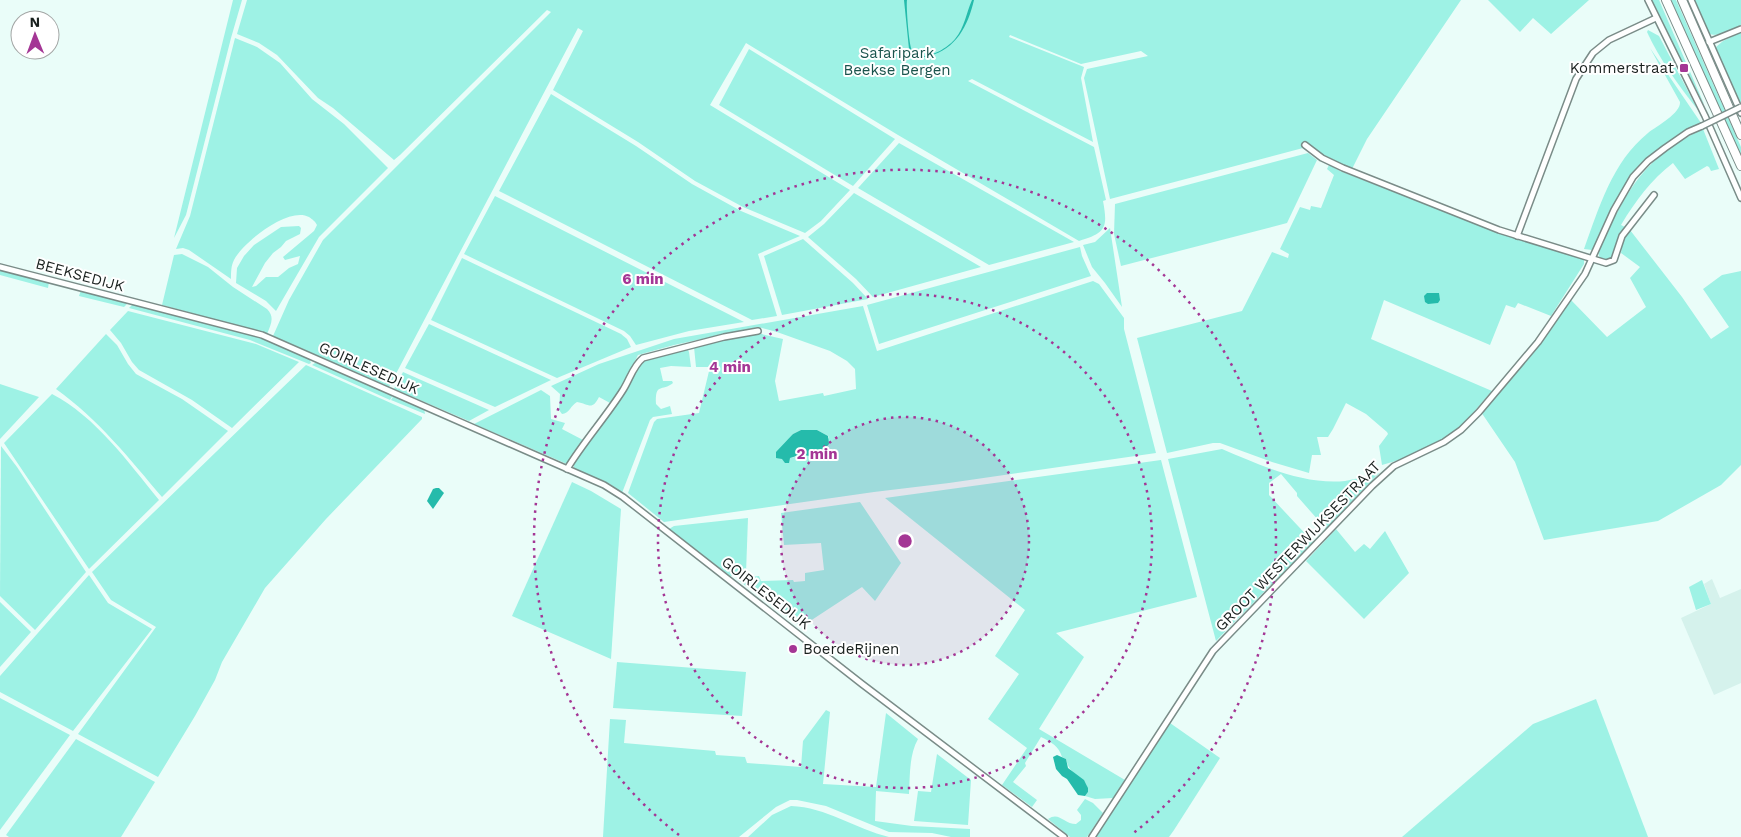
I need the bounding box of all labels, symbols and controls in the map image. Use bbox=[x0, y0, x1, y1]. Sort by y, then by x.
north arrow bbox=[10, 10, 60, 60]
text: N bbox=[29, 14, 40, 30]
park label: Safaripark Beekse Bergen bbox=[843, 44, 951, 79]
place label: Kommerstraat bbox=[1570, 59, 1675, 77]
marker: Kommerstraat bbox=[1678, 62, 1690, 74]
street label: BEEKSEDIJK bbox=[34, 255, 127, 296]
text: 6 min bbox=[622, 270, 664, 288]
street label: GOIRLESEDIJK bbox=[316, 338, 422, 398]
text: 4 min bbox=[709, 358, 751, 376]
text: 2 min bbox=[796, 445, 838, 463]
street label: GROOT WESTERWIJKSESTRAAT bbox=[1212, 457, 1384, 635]
centre of rings bbox=[896, 532, 914, 550]
street label: GOIRLESEDIJK bbox=[718, 553, 814, 633]
place label: BoerdeRijnen bbox=[803, 640, 899, 658]
marker: BoerdeRijnen bbox=[787, 643, 799, 655]

